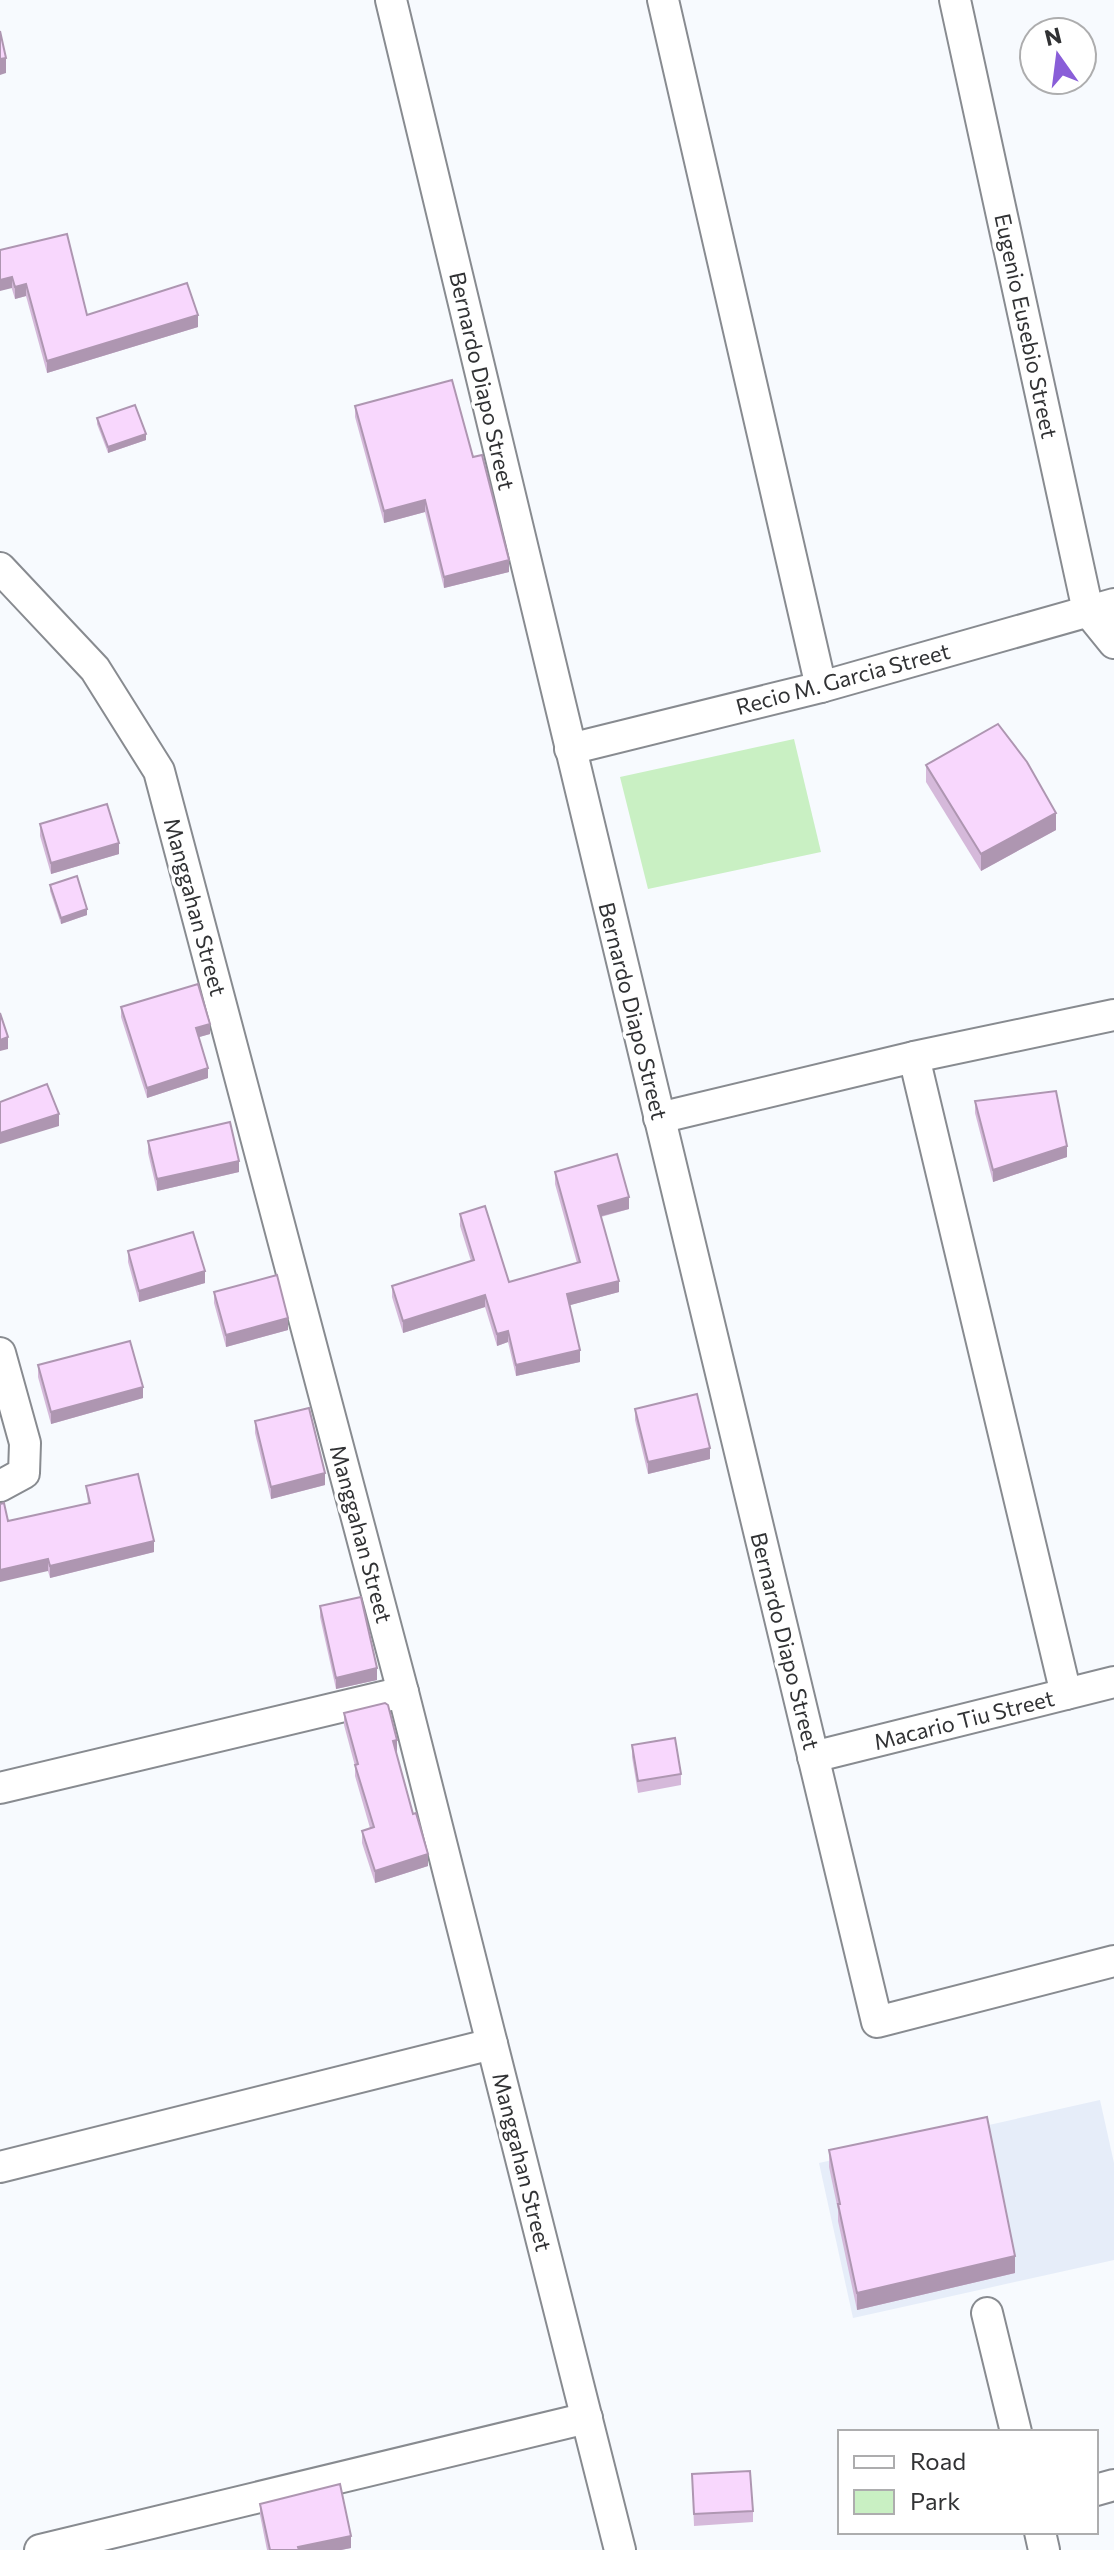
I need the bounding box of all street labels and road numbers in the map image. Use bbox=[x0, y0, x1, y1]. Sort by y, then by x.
street label: Eugenio Eusebio Street bbox=[989, 211, 1064, 441]
street label: Bernardo Diapo Street bbox=[444, 269, 521, 493]
street label: Recio M. Garcia Street bbox=[733, 637, 953, 720]
street label: Manggahan Street bbox=[159, 815, 232, 999]
street label: Bernardo Diapo Street bbox=[593, 899, 674, 1122]
street label: Manggahan Street bbox=[325, 1442, 398, 1626]
street label: Bernardo Diapo Street bbox=[745, 1529, 826, 1752]
street label: Macario Tiu Street bbox=[871, 1684, 1057, 1755]
street label: Manggahan Street bbox=[487, 2070, 558, 2254]

